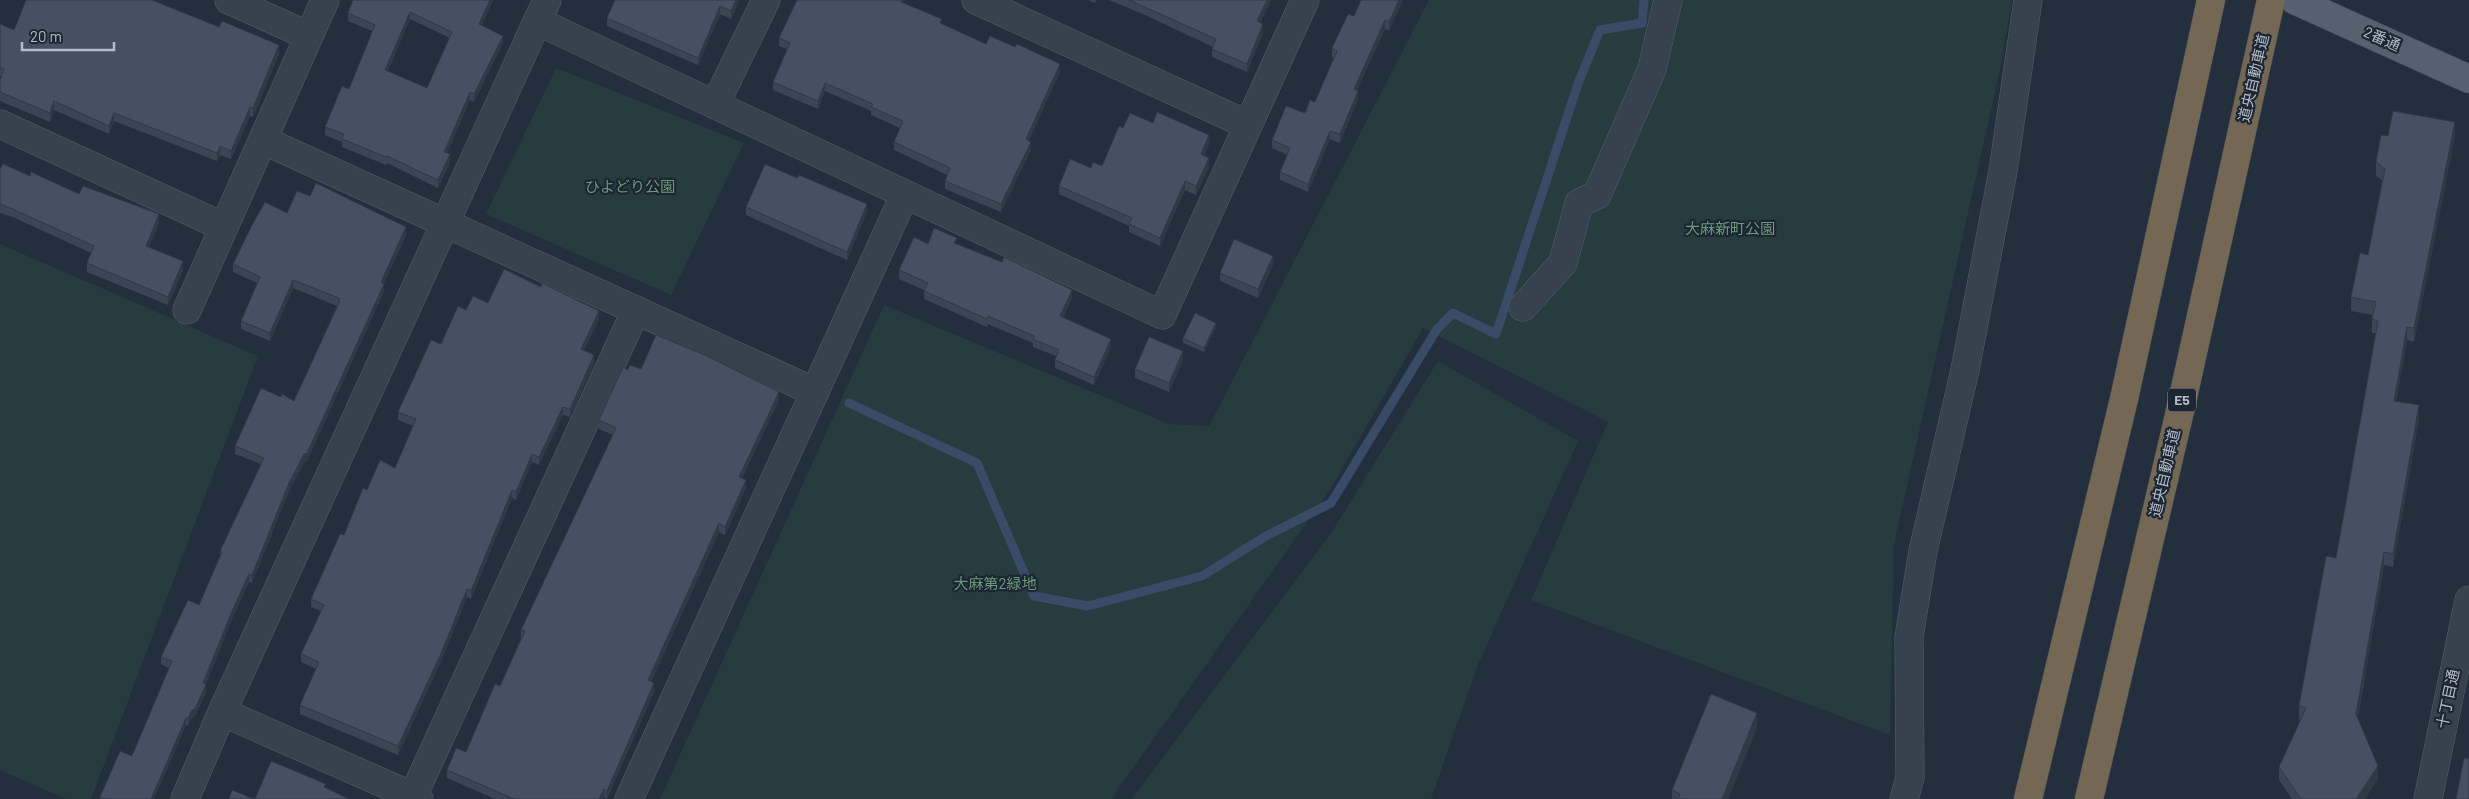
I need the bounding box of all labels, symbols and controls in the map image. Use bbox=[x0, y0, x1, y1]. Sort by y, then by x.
scale bar bbox=[22, 20, 115, 52]
street label: 2番通 bbox=[2361, 22, 2403, 54]
text: 20 m bbox=[30, 27, 62, 45]
street label: 道央自動車道 bbox=[2234, 32, 2272, 124]
park label: ひよどり公園 bbox=[585, 177, 675, 195]
park label: 大麻新町公園 bbox=[1685, 219, 1775, 237]
road number: E5 bbox=[2168, 388, 2196, 412]
street label: 道央自動車道 bbox=[2145, 427, 2183, 519]
park label: 大麻第2緑地 bbox=[953, 574, 1037, 592]
street label: 十丁目通 bbox=[2432, 668, 2462, 730]

